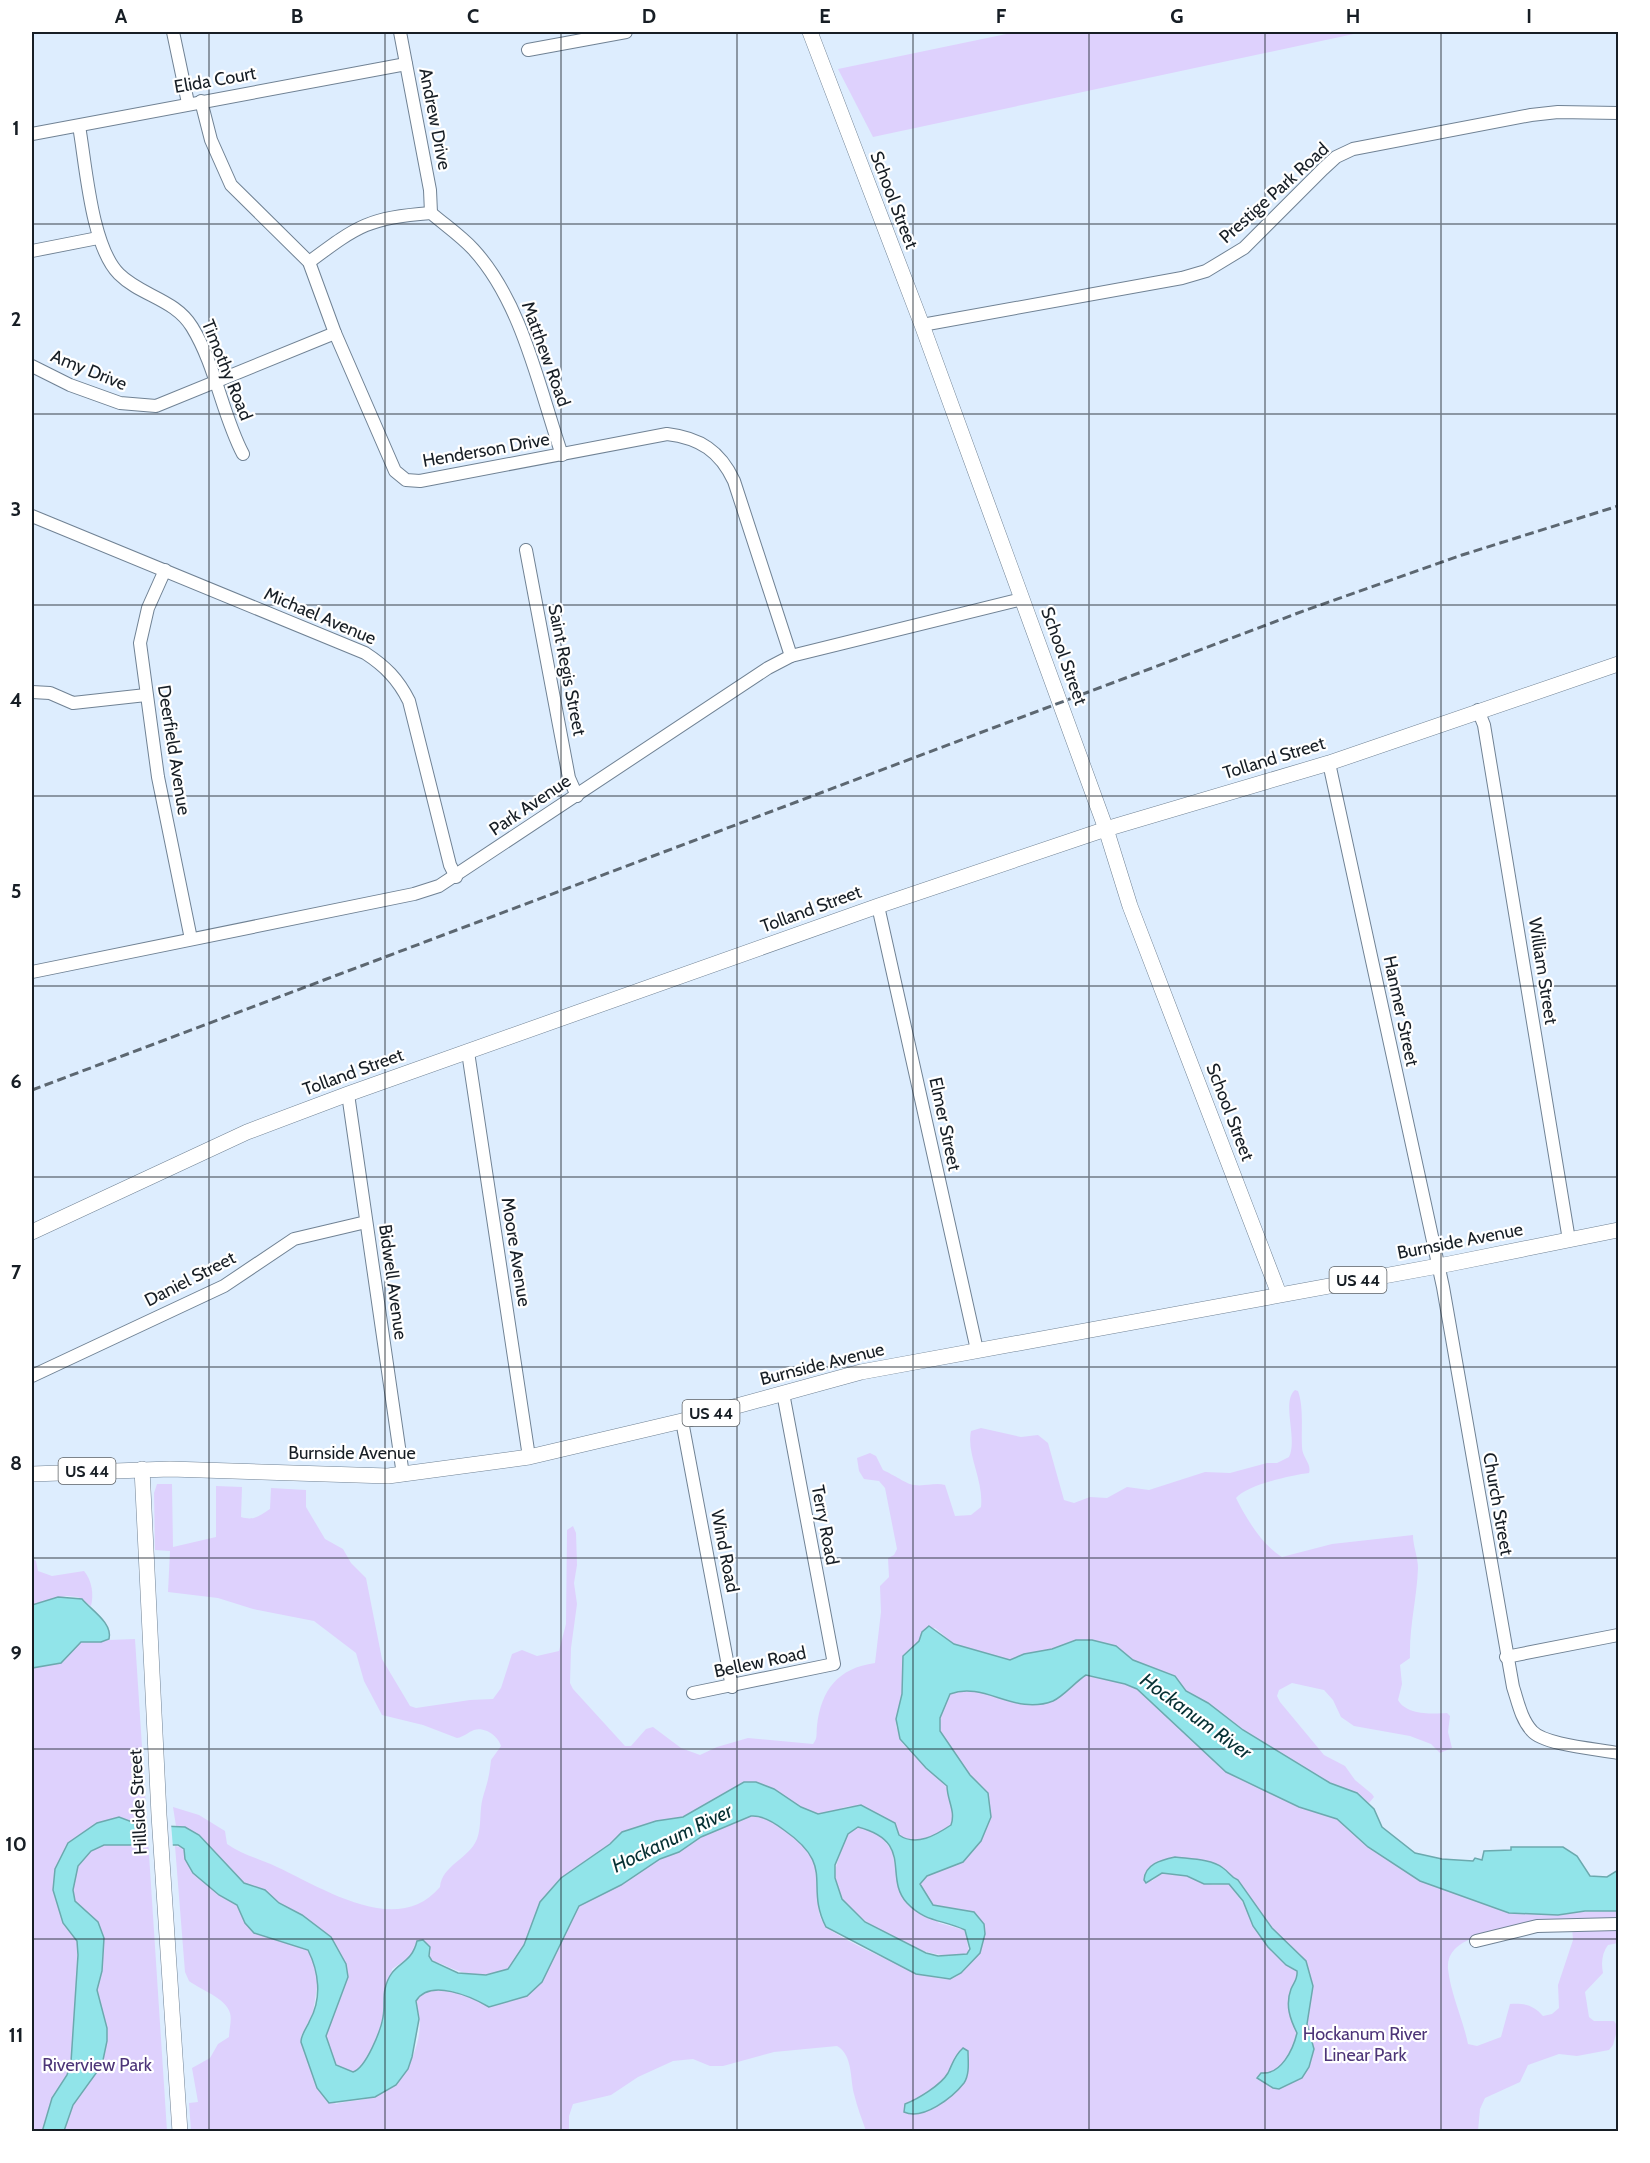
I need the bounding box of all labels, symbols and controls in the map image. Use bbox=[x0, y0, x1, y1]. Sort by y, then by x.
text: A bbox=[115, 4, 128, 28]
text: B bbox=[291, 4, 303, 28]
text: C bbox=[467, 4, 479, 28]
text: D bbox=[642, 4, 656, 28]
text: E bbox=[819, 4, 831, 28]
text: F bbox=[996, 4, 1007, 28]
text: G bbox=[1170, 4, 1184, 28]
text: H bbox=[1346, 4, 1360, 28]
text: I bbox=[1526, 4, 1532, 28]
street label: Elida Court bbox=[172, 62, 258, 98]
street label: Andrew Drive bbox=[414, 66, 456, 172]
text: 1 bbox=[12, 116, 20, 140]
street label: Prestige Park Road bbox=[1215, 138, 1333, 248]
street label: School Street bbox=[865, 148, 923, 252]
street label: Matthew Road bbox=[517, 298, 575, 410]
text: 2 bbox=[11, 307, 21, 331]
street label: Timothy Road bbox=[197, 316, 257, 424]
street label: Amy Drive bbox=[48, 345, 130, 395]
street label: Henderson Drive bbox=[421, 428, 551, 472]
text: 3 bbox=[11, 497, 21, 521]
street label: Michael Avenue bbox=[261, 583, 379, 649]
street label: Saint Regis Street bbox=[543, 602, 591, 738]
street label: School Street bbox=[1036, 604, 1092, 708]
street label: Deerfield Avenue bbox=[153, 683, 195, 817]
text: 4 bbox=[10, 688, 22, 712]
street label: Tolland Street bbox=[1220, 732, 1328, 784]
street label: Park Avenue bbox=[485, 770, 575, 840]
text: 5 bbox=[11, 879, 21, 903]
street label: Tolland Street bbox=[758, 881, 864, 937]
street label: William Street bbox=[1524, 916, 1562, 1026]
street label: Hanmer Street bbox=[1379, 954, 1423, 1068]
street label: Tolland Street bbox=[300, 1044, 406, 1100]
street label: School Street bbox=[1201, 1060, 1259, 1164]
text: 6 bbox=[10, 1069, 22, 1093]
street label: Elmer Street bbox=[924, 1075, 966, 1173]
street label: Moore Avenue bbox=[497, 1196, 535, 1308]
street label: Burnside Avenue bbox=[1395, 1218, 1525, 1264]
street label: Bidwell Avenue bbox=[374, 1223, 412, 1341]
street label: Daniel Street bbox=[141, 1247, 239, 1311]
text: 7 bbox=[11, 1260, 22, 1284]
road number: US 44 bbox=[1330, 1267, 1386, 1293]
street label: Burnside Avenue bbox=[758, 1338, 886, 1390]
road number: US 44 bbox=[682, 1400, 740, 1426]
street label: Burnside Avenue bbox=[288, 1442, 416, 1464]
text: 8 bbox=[10, 1451, 22, 1475]
street label: Church Street bbox=[1478, 1451, 1518, 1557]
road number: US 44 bbox=[58, 1458, 116, 1484]
street label: Terry Road bbox=[806, 1483, 844, 1567]
street label: Wind Road bbox=[706, 1508, 744, 1594]
text: 9 bbox=[10, 1641, 22, 1665]
street label: Bellew Road bbox=[712, 1641, 808, 1683]
water label: Hockanum River bbox=[1136, 1668, 1257, 1765]
street label: Hillside Street bbox=[124, 1749, 152, 1855]
water label: Hockanum River bbox=[608, 1798, 737, 1878]
text: 10 bbox=[5, 1832, 27, 1856]
text: 11 bbox=[9, 2023, 23, 2047]
park label: Hockanum River Linear Park bbox=[1303, 2023, 1428, 2066]
park label: Riverview Park bbox=[42, 2054, 153, 2076]

